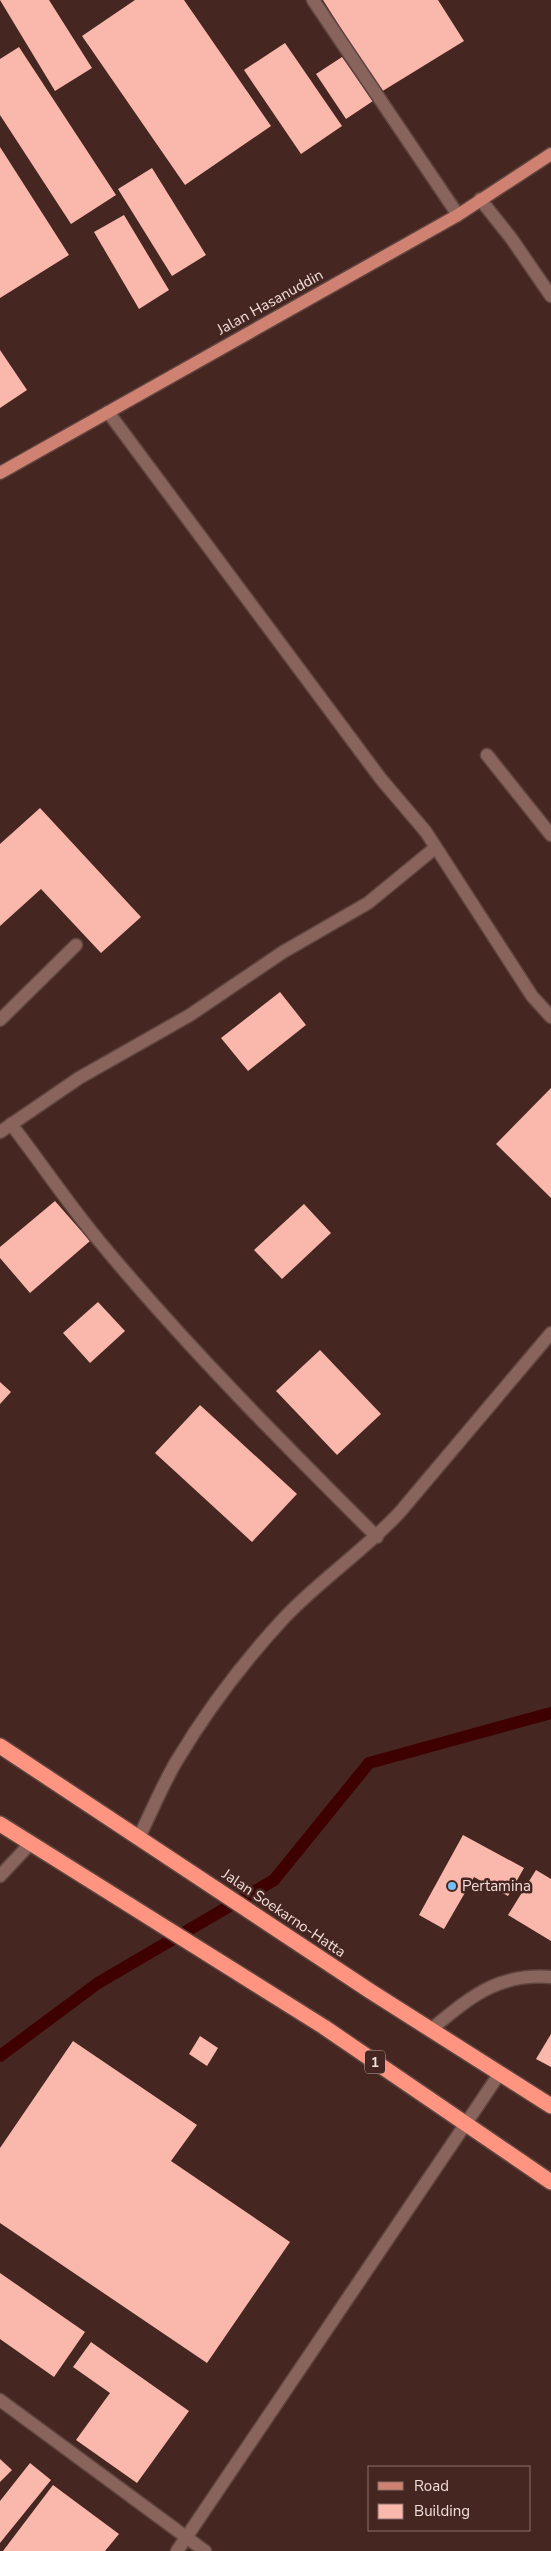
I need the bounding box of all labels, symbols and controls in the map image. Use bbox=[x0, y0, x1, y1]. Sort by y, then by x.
street label: Jalan Hasanuddin bbox=[212, 265, 327, 340]
street label: Jalan Soekarno-Hatta bbox=[217, 1864, 350, 1962]
place label: Pertamina bbox=[462, 1876, 531, 1896]
marker: Pertamina bbox=[446, 1880, 458, 1892]
road number: 1 bbox=[365, 2050, 385, 2074]
legend bbox=[368, 2466, 531, 2531]
text: Road bbox=[414, 2476, 449, 2496]
text: Building bbox=[414, 2501, 470, 2521]

